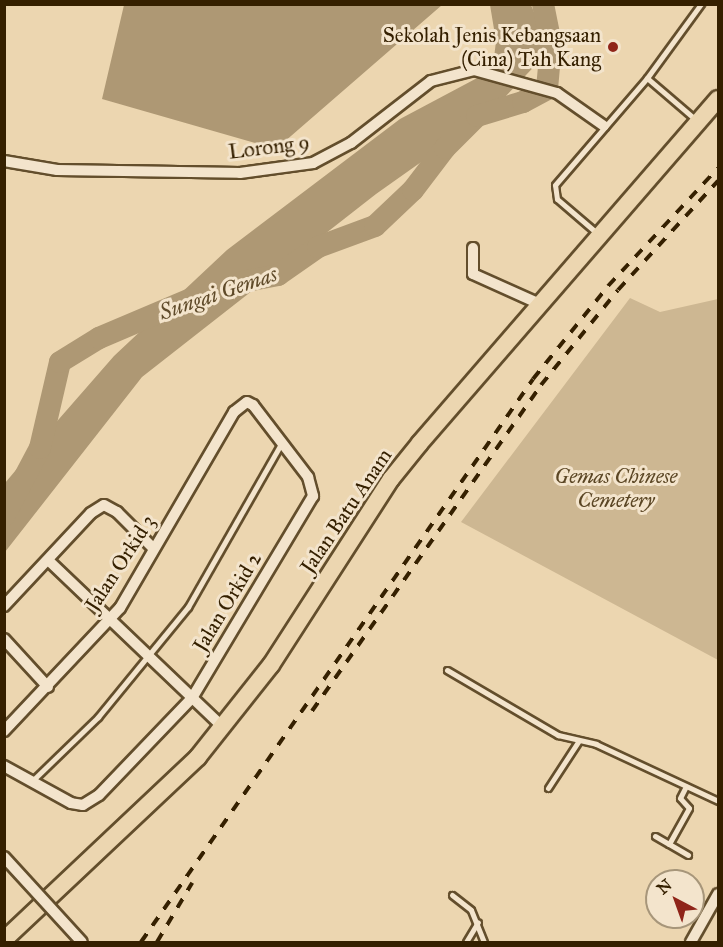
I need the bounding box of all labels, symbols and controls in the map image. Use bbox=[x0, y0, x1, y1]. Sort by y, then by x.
place label: Sekolah Jenis Kebangsaan (Cina) Tah Kang bbox=[383, 22, 601, 72]
marker: Sekolah Jenis Kebangsaan (Cina) Tah Kang bbox=[606, 40, 620, 54]
street label: Lorong 9 bbox=[227, 130, 311, 164]
water label: Sungai Gemas bbox=[156, 261, 280, 325]
street label: Jalan Batu Anam bbox=[295, 444, 397, 578]
park label: Gemas Chinese Cemetery bbox=[555, 463, 677, 513]
street label: Jalan Orkid 3 bbox=[80, 510, 160, 616]
street label: Jalan Orkid 2 bbox=[187, 548, 267, 656]
north arrow bbox=[645, 869, 705, 929]
text: N bbox=[653, 875, 676, 898]

